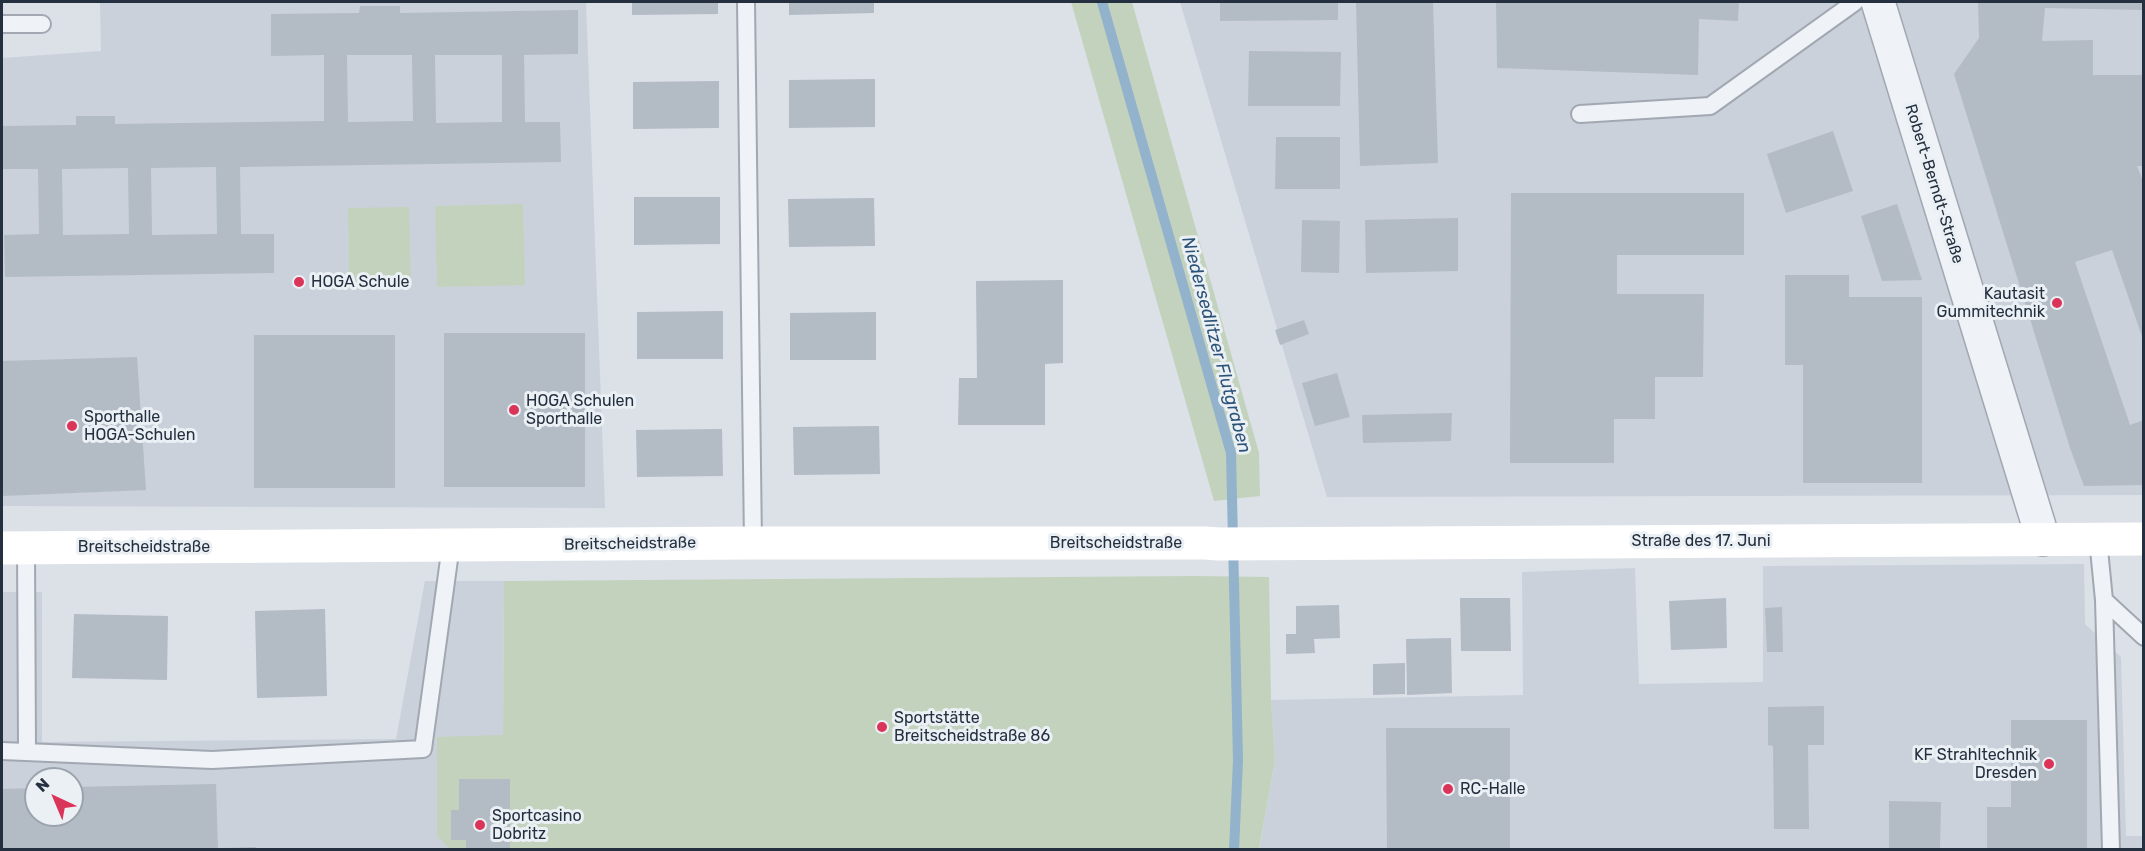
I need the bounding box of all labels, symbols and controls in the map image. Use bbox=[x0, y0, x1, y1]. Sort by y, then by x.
street label: Robert-Berndt-Straße bbox=[1901, 102, 1967, 266]
water label: Niedersedlitzer Flutgraben bbox=[1177, 234, 1255, 456]
place label: HOGA Schule bbox=[311, 272, 410, 292]
marker: HOGA Schule bbox=[292, 275, 306, 289]
place label: Kautasit Gummitechnik bbox=[1937, 284, 2045, 322]
marker: Kautasit Gummitechnik bbox=[2050, 296, 2064, 310]
place label: HOGA Schulen Sporthalle bbox=[526, 391, 634, 429]
marker: HOGA Schulen Sporthalle bbox=[507, 403, 521, 417]
place label: Sporthalle HOGA-Schulen bbox=[84, 407, 195, 445]
marker: Sporthalle HOGA-Schulen bbox=[65, 419, 79, 433]
street label: Straße des 17. Juni bbox=[1631, 531, 1771, 551]
street label: Breitscheidstraße bbox=[564, 533, 696, 555]
street label: Breitscheidstraße bbox=[1050, 533, 1182, 553]
street label: Breitscheidstraße bbox=[78, 537, 210, 557]
place label: Sportstätte Breitscheidstraße 86 bbox=[894, 708, 1050, 746]
marker: Sportstätte Breitscheidstraße 86 bbox=[875, 720, 889, 734]
place label: KF Strahltechnik Dresden bbox=[1914, 745, 2037, 783]
marker: KF Strahltechnik Dresden bbox=[2042, 757, 2056, 771]
north arrow bbox=[24, 767, 84, 827]
text: N bbox=[32, 774, 53, 796]
place label: RC-Halle bbox=[1460, 779, 1526, 799]
marker: RC-Halle bbox=[1441, 782, 1455, 796]
place label: Sportcasino Dobritz bbox=[492, 806, 582, 844]
marker: Sportcasino Dobritz bbox=[473, 818, 487, 832]

